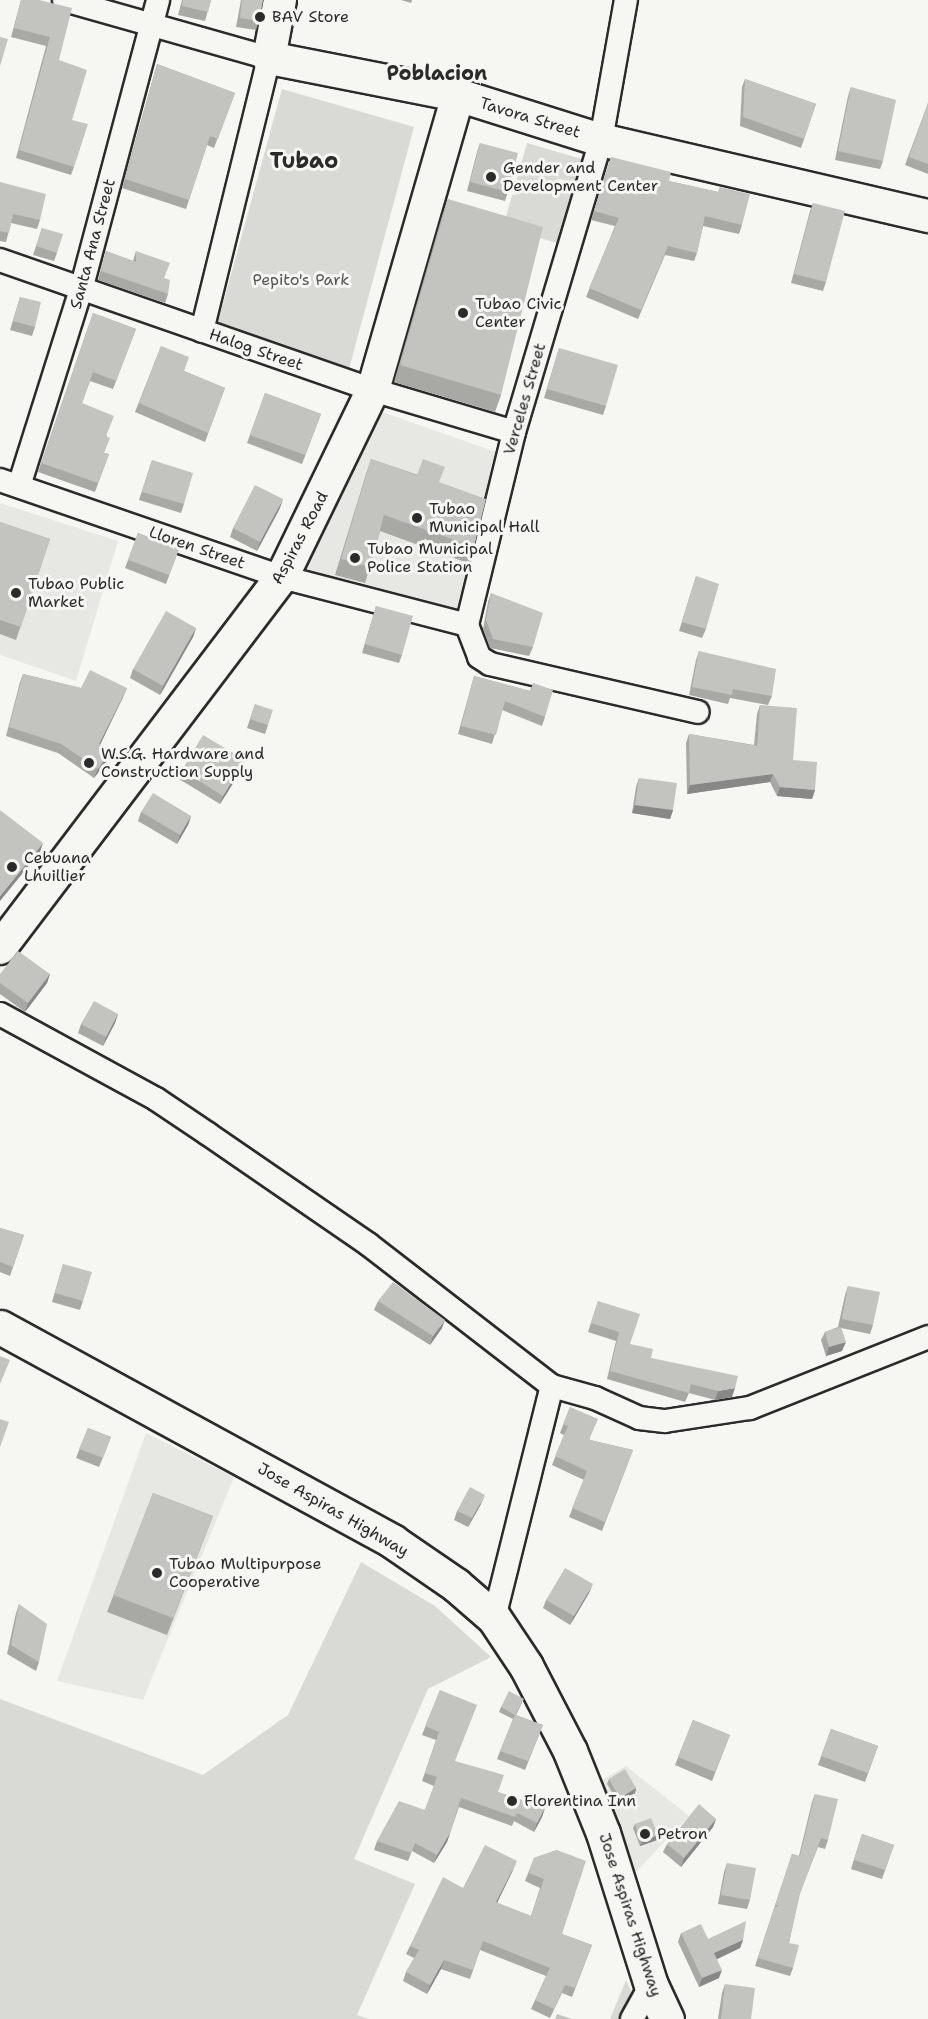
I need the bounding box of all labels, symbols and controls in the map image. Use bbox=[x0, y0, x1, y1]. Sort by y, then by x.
place label: BAV Store bbox=[272, 7, 349, 27]
marker: BAV Store bbox=[253, 10, 267, 24]
district label: Poblacion bbox=[387, 61, 487, 85]
street label: Tavora Street bbox=[477, 94, 583, 142]
district label: Tubao bbox=[270, 148, 338, 174]
place label: Gender and Development Center bbox=[503, 158, 658, 196]
marker: Gender and Development Center bbox=[484, 170, 498, 184]
street label: Santa Ana Street bbox=[66, 177, 120, 311]
park label: Pepito's Park bbox=[253, 270, 349, 290]
place label: Tubao Civic Center bbox=[475, 294, 562, 332]
marker: Tubao Civic Center bbox=[456, 306, 470, 320]
street label: Halog Street bbox=[207, 325, 305, 375]
street label: Verceles Street bbox=[500, 341, 550, 457]
street label: Aspiras Road bbox=[268, 488, 332, 588]
place label: Tubao Municipal Hall bbox=[429, 499, 540, 537]
marker: Tubao Municipal Hall bbox=[410, 511, 424, 525]
street label: Lloren Street bbox=[146, 523, 248, 573]
place label: Tubao Municipal Police Station bbox=[367, 539, 493, 577]
marker: Tubao Municipal Police Station bbox=[348, 551, 362, 565]
place label: Tubao Public Market bbox=[28, 574, 124, 612]
marker: Tubao Public Market bbox=[9, 586, 23, 600]
place label: W.S.G. Hardware and Construction Supply bbox=[101, 744, 264, 782]
marker: W.S.G. Hardware and Construction Supply bbox=[82, 756, 96, 770]
place label: Cebuana Lhuillier bbox=[24, 848, 91, 886]
marker: Cebuana Lhuillier bbox=[5, 860, 19, 874]
street label: Jose Aspiras Highway bbox=[254, 1459, 412, 1561]
place label: Tubao Multipurpose Cooperative bbox=[169, 1554, 322, 1592]
marker: Tubao Multipurpose Cooperative bbox=[150, 1566, 164, 1580]
place label: Florentina Inn bbox=[524, 1791, 636, 1811]
marker: Florentina Inn bbox=[505, 1794, 519, 1808]
place label: Petron bbox=[657, 1824, 707, 1844]
marker: Petron bbox=[638, 1827, 652, 1841]
street label: Jose Aspiras Highway bbox=[594, 1831, 666, 1999]

